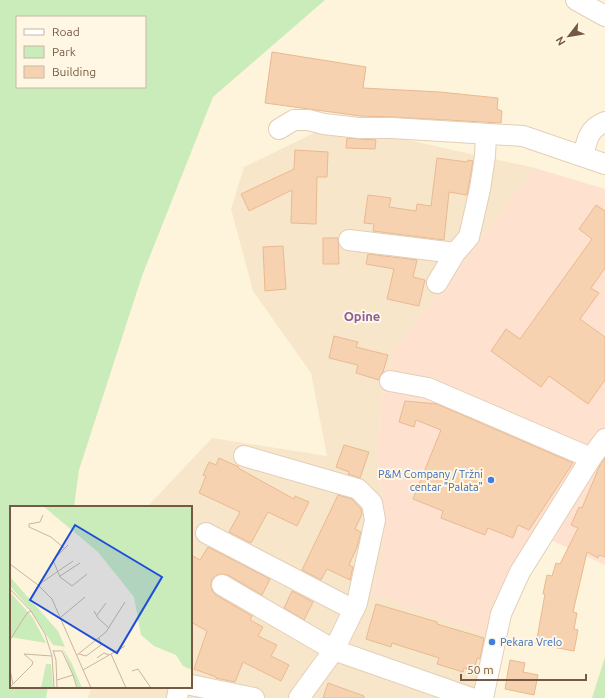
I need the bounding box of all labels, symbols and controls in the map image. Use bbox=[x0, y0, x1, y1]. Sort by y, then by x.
legend bbox=[16, 16, 146, 88]
north arrow bbox=[549, 16, 589, 56]
text: Road bbox=[52, 25, 80, 38]
text: N bbox=[553, 35, 568, 48]
text: Park bbox=[52, 45, 76, 58]
text: Building bbox=[52, 65, 96, 78]
district label: Opine bbox=[344, 309, 380, 323]
place label: P&M Company / Tržni centar "Palata" bbox=[378, 468, 483, 493]
marker: P&M Company / Tržni centar "Palata" bbox=[486, 475, 496, 485]
inset map bbox=[10, 506, 192, 688]
place label: Pekara Vrelo bbox=[500, 636, 562, 648]
marker: Pekara Vrelo bbox=[487, 637, 497, 647]
scale bar bbox=[461, 656, 586, 682]
text: 50 m bbox=[467, 663, 494, 676]

